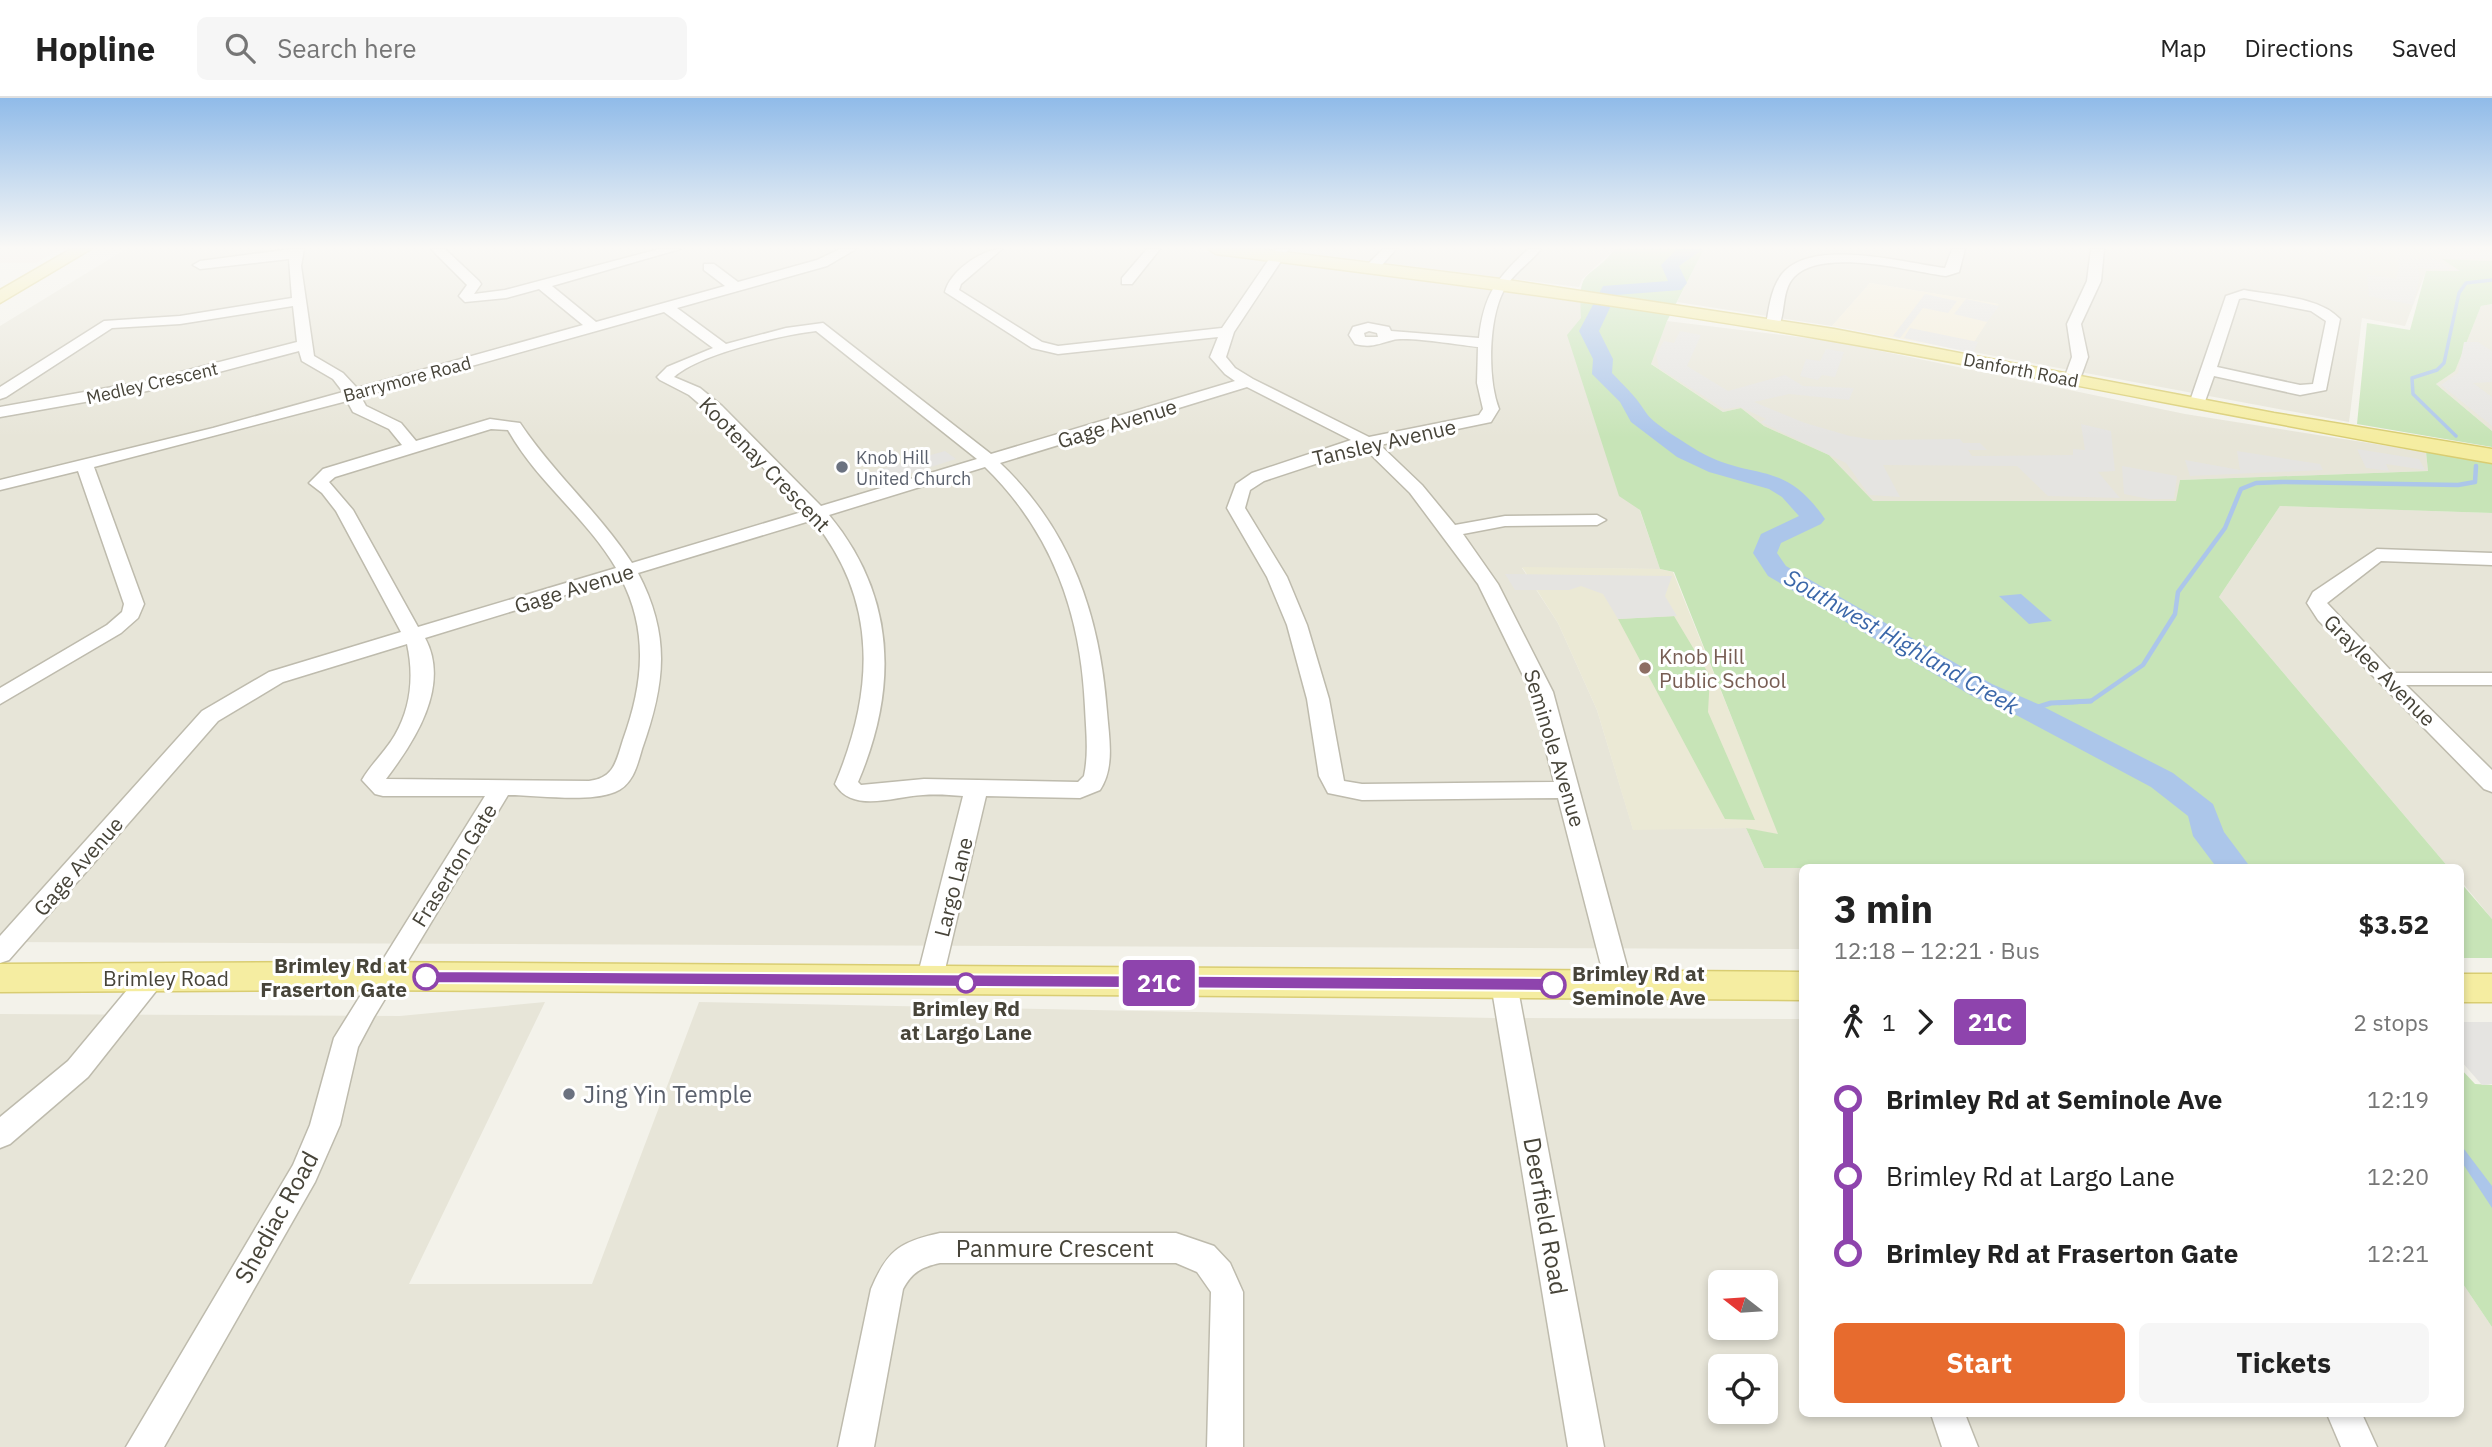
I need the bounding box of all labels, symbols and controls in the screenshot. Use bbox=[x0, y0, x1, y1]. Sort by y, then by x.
search box bbox=[197, 17, 687, 80]
text: Hopline bbox=[35, 27, 155, 70]
icon: search bbox=[221, 29, 259, 67]
text: Search here bbox=[277, 31, 417, 65]
text: Map bbox=[2160, 32, 2206, 64]
text: Directions bbox=[2244, 32, 2354, 64]
text: Saved bbox=[2392, 32, 2457, 64]
street label: Danforth Road bbox=[1962, 348, 2080, 392]
street label: Barrymore Road bbox=[340, 351, 474, 407]
street label: Medley Crescent bbox=[84, 357, 220, 409]
street label: Kootenay Crescent bbox=[693, 391, 837, 537]
street label: Gage Avenue bbox=[1054, 392, 1180, 454]
street label: Tansley Avenue bbox=[1309, 412, 1459, 472]
place label: Knob Hill United Church bbox=[856, 446, 971, 490]
marker: Knob Hill United Church bbox=[834, 459, 850, 475]
street label: Gage Avenue bbox=[511, 557, 637, 619]
water label: Southwest Highland Creek bbox=[1779, 561, 2026, 721]
street label: Graylee Avenue bbox=[2318, 608, 2442, 732]
place label: Knob Hill Public School bbox=[1659, 642, 1787, 694]
marker: Knob Hill Public School bbox=[1637, 660, 1653, 676]
street label: Seminole Avenue bbox=[1518, 666, 1592, 830]
street label: Fraserton Gate bbox=[405, 798, 503, 932]
street label: Gage Avenue bbox=[27, 810, 129, 922]
street label: Largo Lane bbox=[927, 834, 979, 940]
text: 3 min bbox=[1834, 884, 1933, 933]
text: $3.52 bbox=[2359, 907, 2429, 941]
text: 12:18 – 12:21 · Bus bbox=[1834, 935, 2040, 965]
place label: Brimley Rd at Fraserton Gate bbox=[260, 951, 407, 1003]
place label: Brimley Rd at Seminole Ave bbox=[1572, 959, 1706, 1011]
line badge: 21C bbox=[1119, 960, 1199, 1006]
street label: Brimley Road bbox=[103, 964, 229, 992]
marker: Brimley Rd at Fraserton Gate bbox=[413, 964, 439, 990]
text: 21C bbox=[1137, 967, 1181, 999]
marker: Brimley Rd at Seminole Ave bbox=[1540, 972, 1566, 998]
marker: Brimley Rd at Largo Lane bbox=[956, 973, 976, 993]
place label: Brimley Rd at Largo Lane bbox=[900, 994, 1032, 1046]
icon: walk bbox=[1834, 1003, 1872, 1041]
icon: forward bbox=[1906, 1003, 1944, 1041]
text: 21C bbox=[1968, 1006, 2012, 1038]
text: 1 bbox=[1882, 1007, 1896, 1037]
text: 2 stops bbox=[2353, 1007, 2429, 1037]
place label: Jing Yin Temple bbox=[583, 1078, 752, 1110]
text: Brimley Rd at Seminole Ave bbox=[1886, 1082, 2222, 1116]
text: 12:19 bbox=[2367, 1084, 2429, 1114]
marker: Jing Yin Temple bbox=[561, 1086, 577, 1102]
street label: Deerfield Road bbox=[1516, 1135, 1576, 1297]
street label: Shediac Road bbox=[227, 1145, 325, 1289]
text: Brimley Rd at Largo Lane bbox=[1886, 1159, 2175, 1193]
text: 12:20 bbox=[2367, 1161, 2429, 1191]
street label: Panmure Crescent bbox=[956, 1232, 1154, 1264]
text: Brimley Rd at Fraserton Gate bbox=[1886, 1236, 2238, 1270]
text: 12:21 bbox=[2367, 1238, 2429, 1268]
north arrow bbox=[1708, 1270, 1778, 1340]
map controls bbox=[1708, 1270, 1778, 1424]
button: Start bbox=[1834, 1323, 2125, 1403]
button: Tickets bbox=[2139, 1323, 2429, 1403]
button: locate bbox=[1708, 1354, 1778, 1424]

